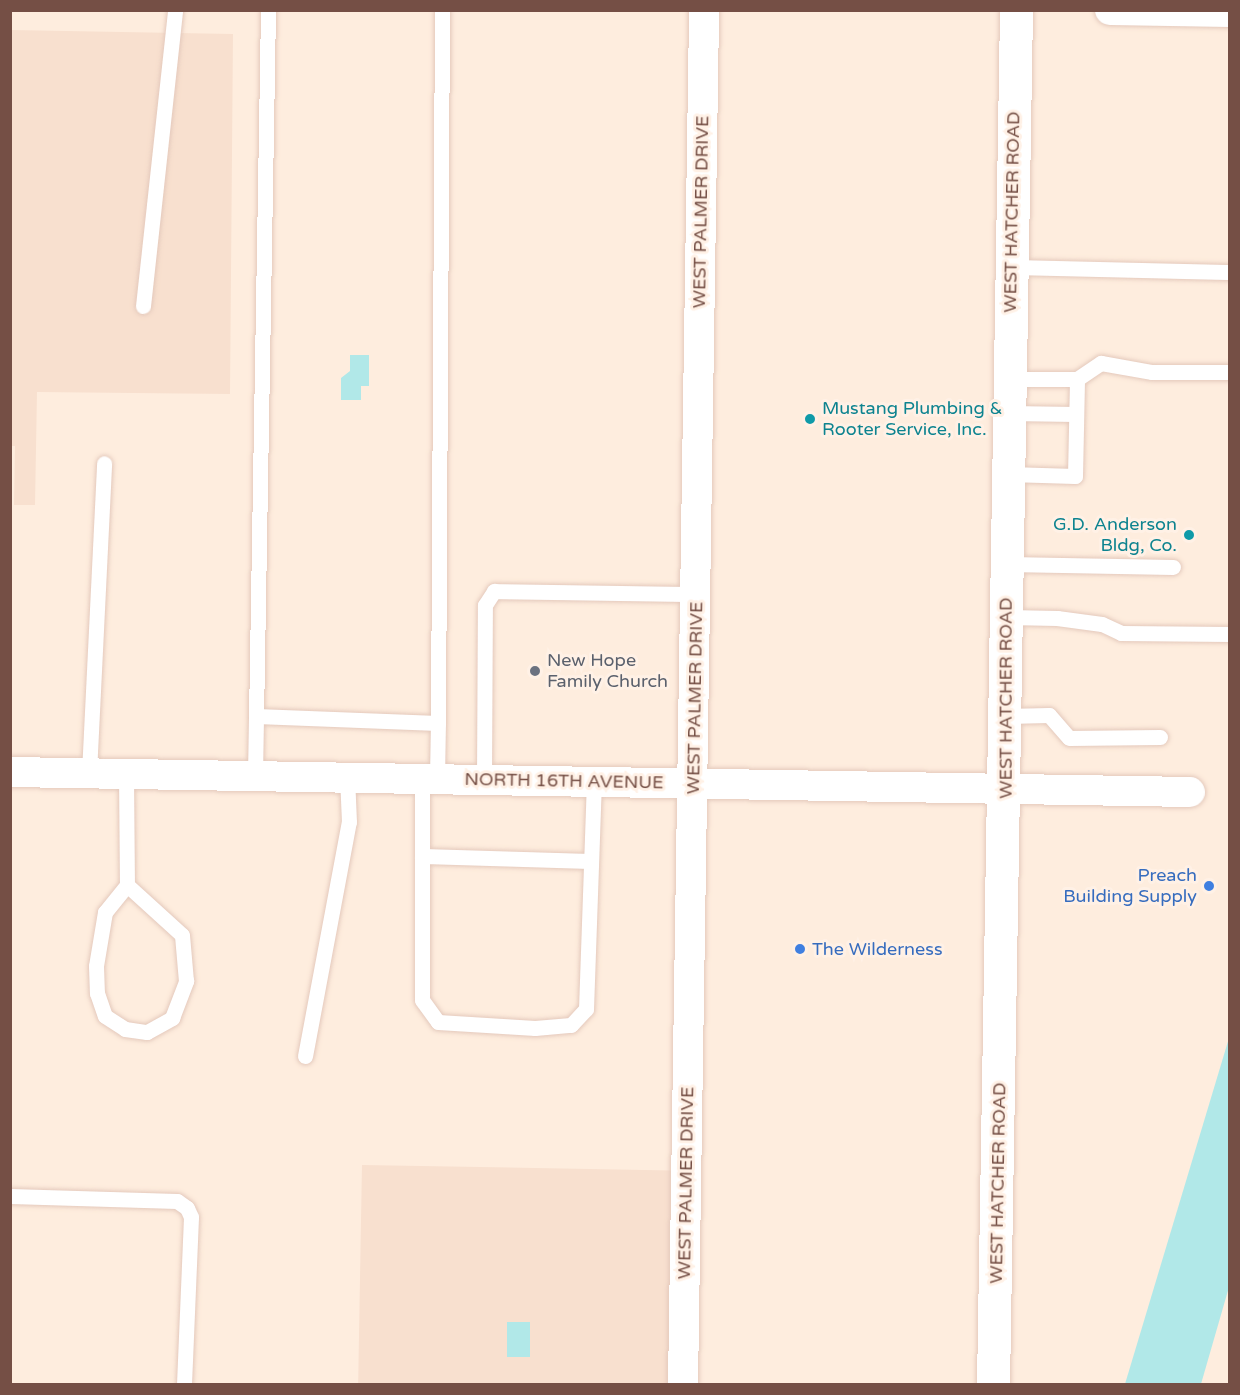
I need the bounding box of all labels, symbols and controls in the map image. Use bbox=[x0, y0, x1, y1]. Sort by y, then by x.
street label: WEST HATCHER ROAD bbox=[999, 111, 1025, 313]
street label: WEST PALMER DRIVE bbox=[689, 115, 713, 309]
place label: Mustang Plumbing & Rooter Service, Inc. bbox=[822, 398, 1003, 440]
marker: Mustang Plumbing & Rooter Service, Inc. bbox=[803, 412, 817, 426]
place label: G.D. Anderson Bldg, Co. bbox=[1053, 514, 1177, 556]
marker: G.D. Anderson Bldg, Co. bbox=[1182, 528, 1196, 542]
street label: WEST HATCHER ROAD bbox=[995, 597, 1017, 799]
street label: WEST PALMER DRIVE bbox=[683, 601, 707, 795]
place label: New Hope Family Church bbox=[547, 650, 668, 692]
marker: New Hope Family Church bbox=[528, 664, 542, 678]
street label: NORTH 16TH AVENUE bbox=[464, 768, 664, 794]
place label: Preach Building Supply bbox=[1063, 865, 1197, 908]
marker: Preach Building Supply bbox=[1202, 879, 1216, 893]
place label: The Wilderness bbox=[812, 938, 943, 960]
marker: The Wilderness bbox=[793, 942, 807, 956]
street label: WEST HATCHER ROAD bbox=[985, 1082, 1011, 1284]
street label: WEST PALMER DRIVE bbox=[674, 1086, 698, 1280]

